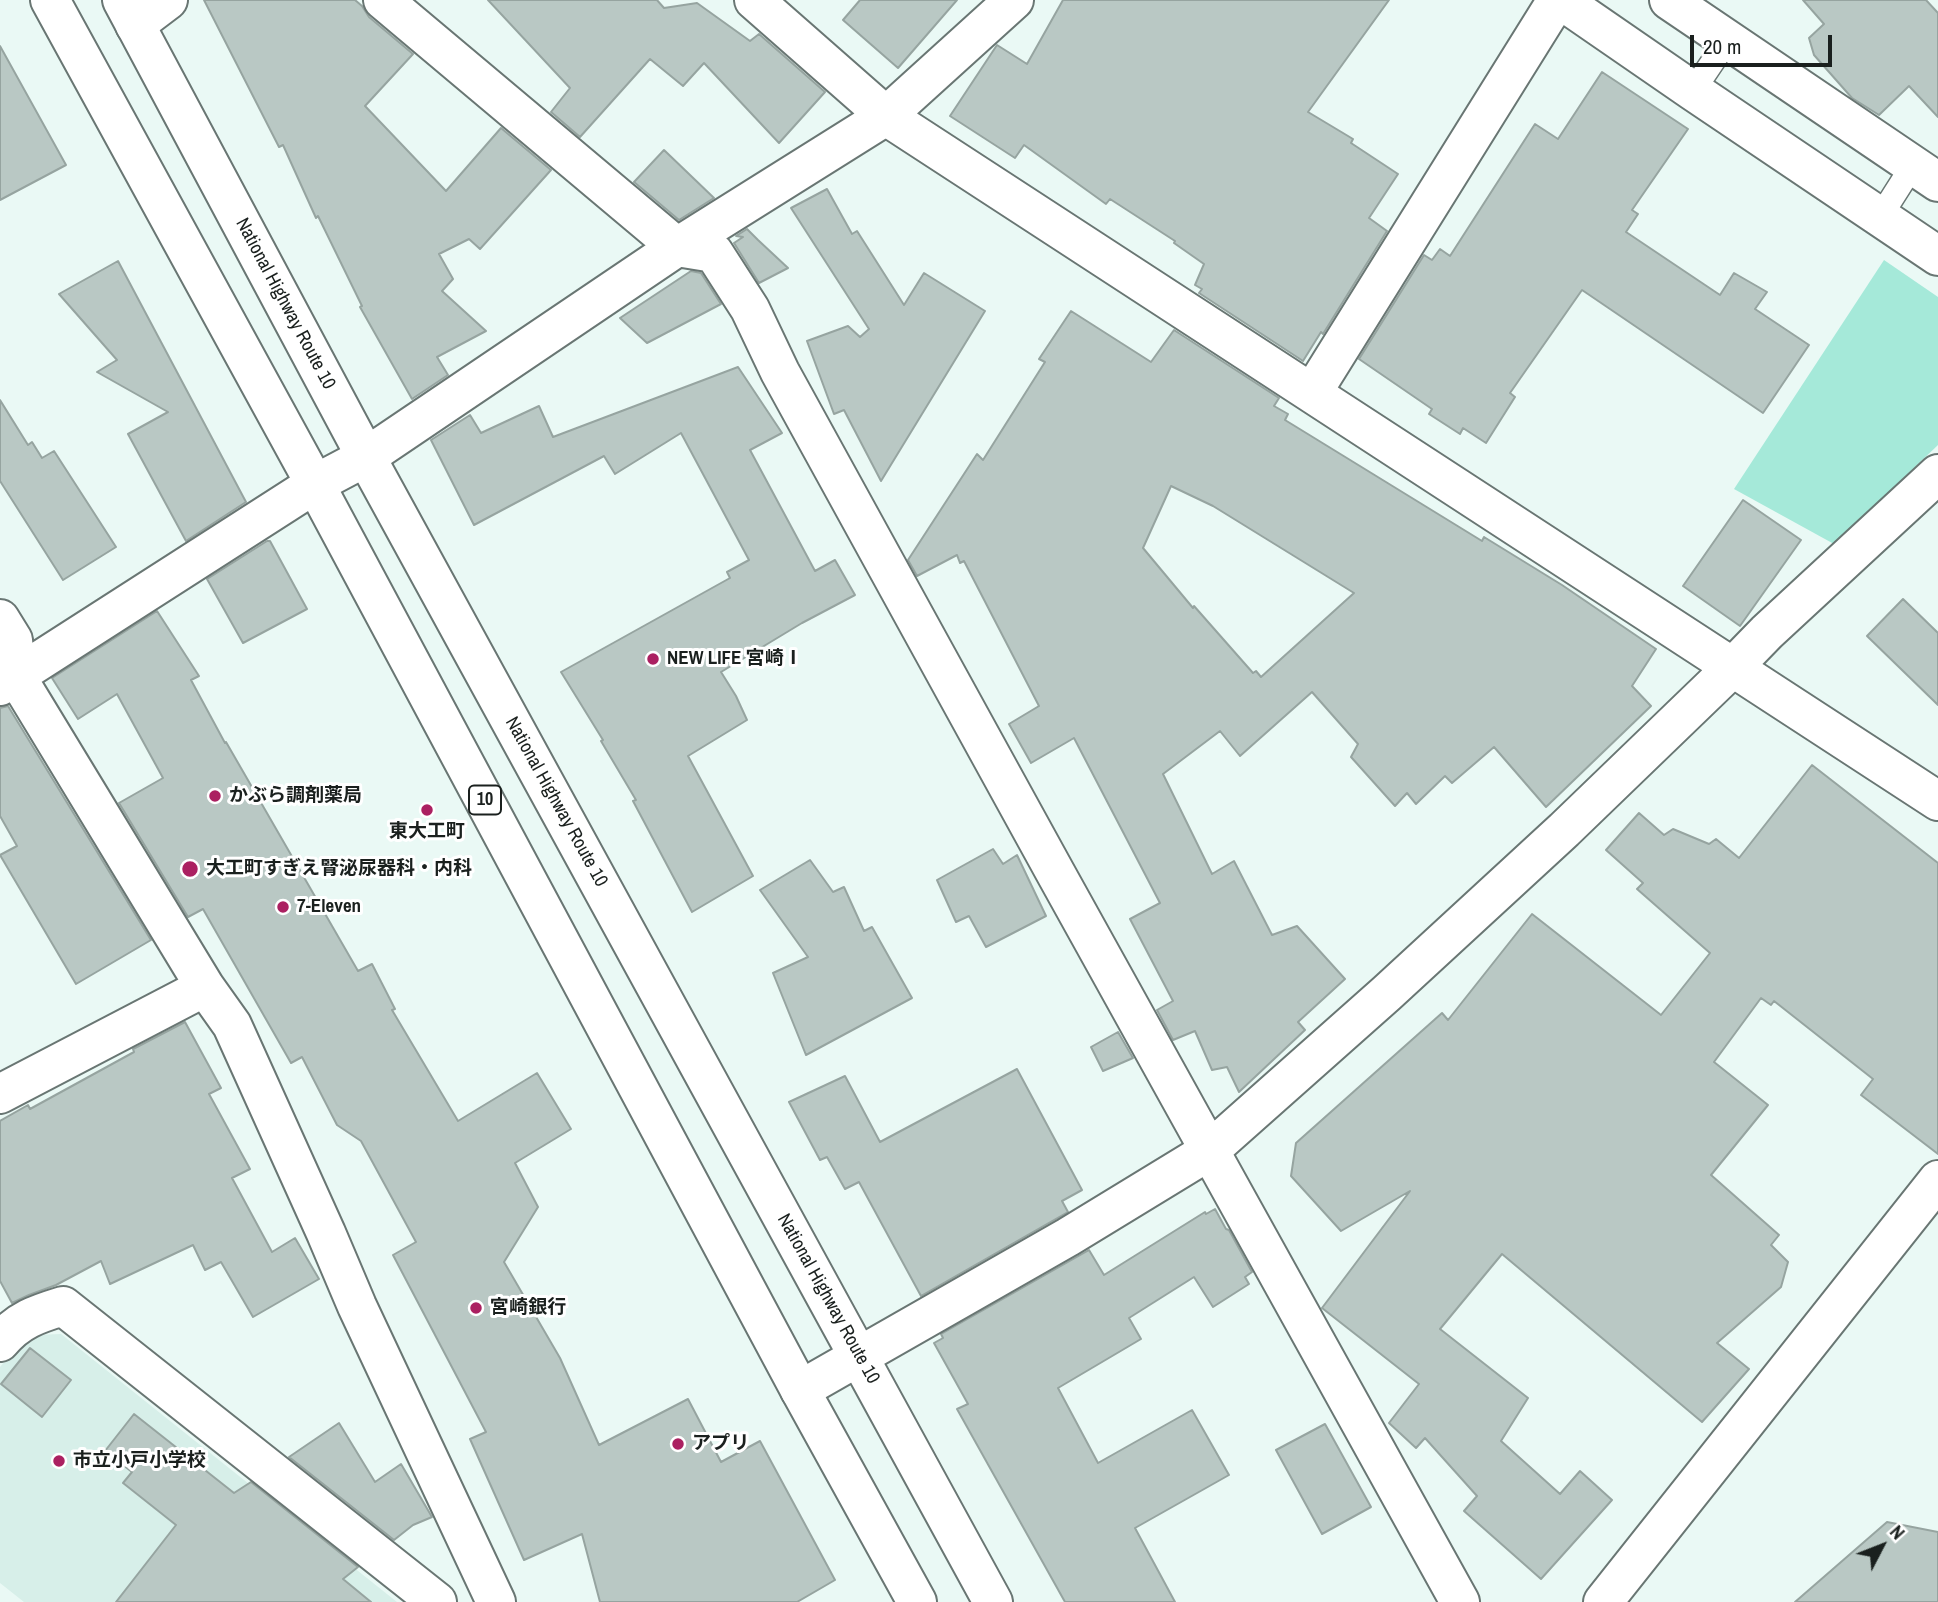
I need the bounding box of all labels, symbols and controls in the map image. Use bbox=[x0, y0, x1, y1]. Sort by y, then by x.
scale bar bbox=[1693, 21, 1835, 65]
text: 20 m bbox=[1703, 32, 1741, 61]
street label: National Highway Route 10 bbox=[230, 215, 340, 393]
place label: NEW LIFE 宮崎Ⅰ bbox=[667, 648, 803, 670]
marker: NEW LIFE 宮崎Ⅰ bbox=[645, 651, 661, 667]
street label: National Highway Route 10 bbox=[500, 713, 612, 891]
place label: かぶら調剤薬局 bbox=[229, 785, 362, 807]
road number: 10 bbox=[469, 786, 501, 814]
marker: かぶら調剤薬局 bbox=[207, 788, 223, 804]
marker: 東大工町 bbox=[419, 802, 435, 818]
place label: 東大工町 bbox=[389, 821, 465, 843]
place label: 大工町すぎえ腎泌尿器科・内科 bbox=[206, 858, 472, 880]
marker: 大工町すぎえ腎泌尿器科・内科 bbox=[180, 859, 200, 879]
place label: 7-Eleven bbox=[297, 896, 361, 918]
marker: 7-Eleven bbox=[275, 899, 291, 915]
street label: National Highway Route 10 bbox=[772, 1210, 884, 1388]
place label: 宮崎銀行 bbox=[490, 1297, 566, 1319]
marker: 宮崎銀行 bbox=[468, 1300, 484, 1316]
place label: アプリ bbox=[692, 1433, 749, 1455]
marker: アプリ bbox=[670, 1436, 686, 1452]
place label: 市立小戸小学校 bbox=[73, 1450, 206, 1472]
marker: 市立小戸小学校 bbox=[51, 1453, 67, 1469]
north arrow bbox=[1847, 1511, 1917, 1581]
text: N bbox=[1884, 1519, 1911, 1545]

